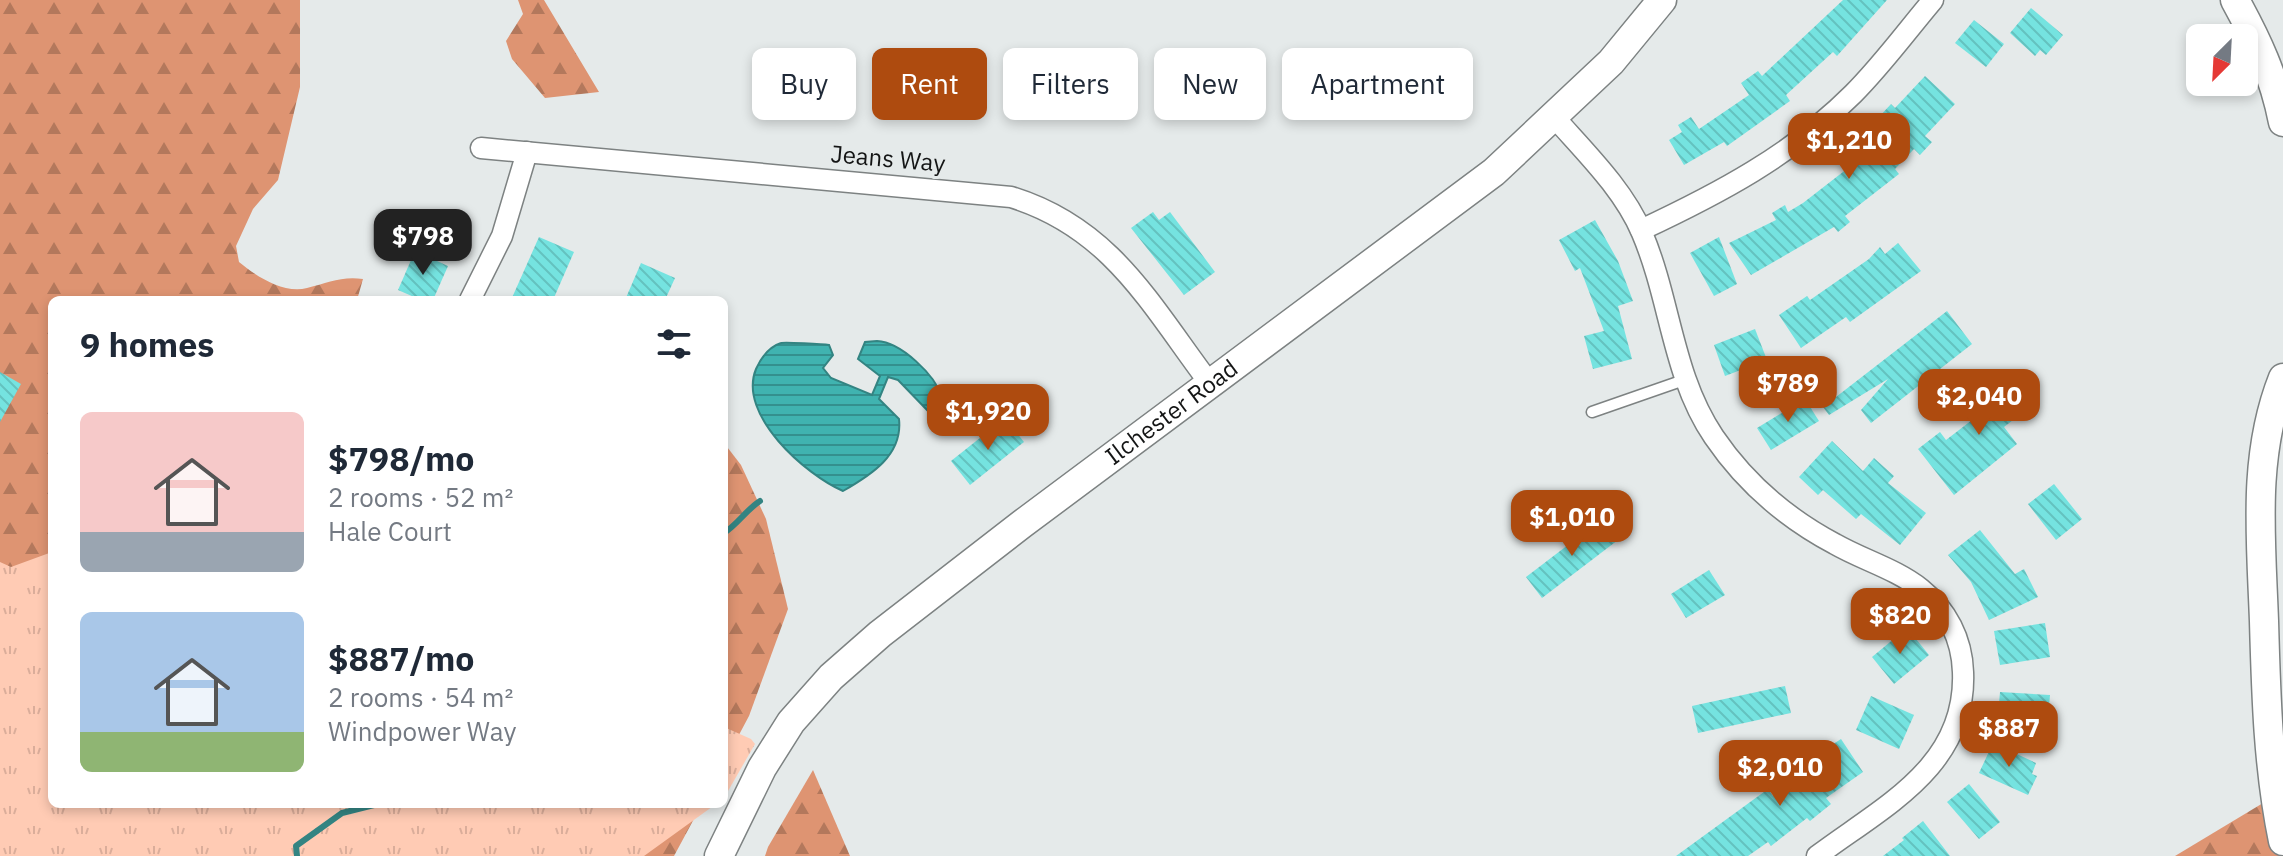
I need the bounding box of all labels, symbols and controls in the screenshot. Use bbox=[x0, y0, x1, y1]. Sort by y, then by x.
north arrow bbox=[2186, 24, 2258, 96]
map controls bbox=[2186, 24, 2258, 96]
chip: Buy bbox=[752, 48, 856, 120]
chip: Rent bbox=[872, 48, 987, 120]
chip: Filters bbox=[1003, 48, 1138, 120]
chip: New bbox=[1154, 48, 1266, 120]
chip: Apartment bbox=[1282, 48, 1473, 120]
pin: $1,210 bbox=[1784, 113, 1914, 181]
text: $1,210 bbox=[1806, 122, 1892, 156]
street label: Jeans Way bbox=[829, 137, 947, 179]
pin: $798 bbox=[376, 209, 470, 277]
text: $798 bbox=[392, 218, 454, 252]
text: 9 homes bbox=[80, 322, 215, 366]
icon: filters bbox=[652, 322, 696, 366]
street label: Ilchester Road bbox=[1098, 352, 1244, 472]
pin: $789 bbox=[1741, 356, 1835, 424]
text: $789 bbox=[1757, 365, 1819, 399]
pin: $2,040 bbox=[1914, 369, 2044, 437]
text: $2,040 bbox=[1936, 378, 2022, 412]
pin: $1,920 bbox=[923, 384, 1053, 452]
text: $1,920 bbox=[945, 393, 1031, 427]
text: $798/mo bbox=[328, 436, 475, 480]
icon: home bbox=[144, 444, 240, 540]
text: 2 rooms · 52 m² bbox=[328, 480, 513, 514]
pin: $1,010 bbox=[1507, 490, 1637, 558]
text: $1,010 bbox=[1529, 499, 1615, 533]
text: Hale Court bbox=[328, 514, 452, 548]
pin: $820 bbox=[1853, 588, 1947, 656]
text: $820 bbox=[1869, 597, 1931, 631]
text: $887/mo bbox=[328, 636, 475, 680]
icon: home bbox=[144, 644, 240, 740]
text: 2 rooms · 54 m² bbox=[328, 680, 513, 714]
pin: $887 bbox=[1962, 701, 2056, 769]
text: $887 bbox=[1978, 710, 2040, 744]
text: Windpower Way bbox=[328, 714, 516, 748]
pin: $2,010 bbox=[1715, 740, 1845, 808]
text: $2,010 bbox=[1737, 749, 1823, 783]

